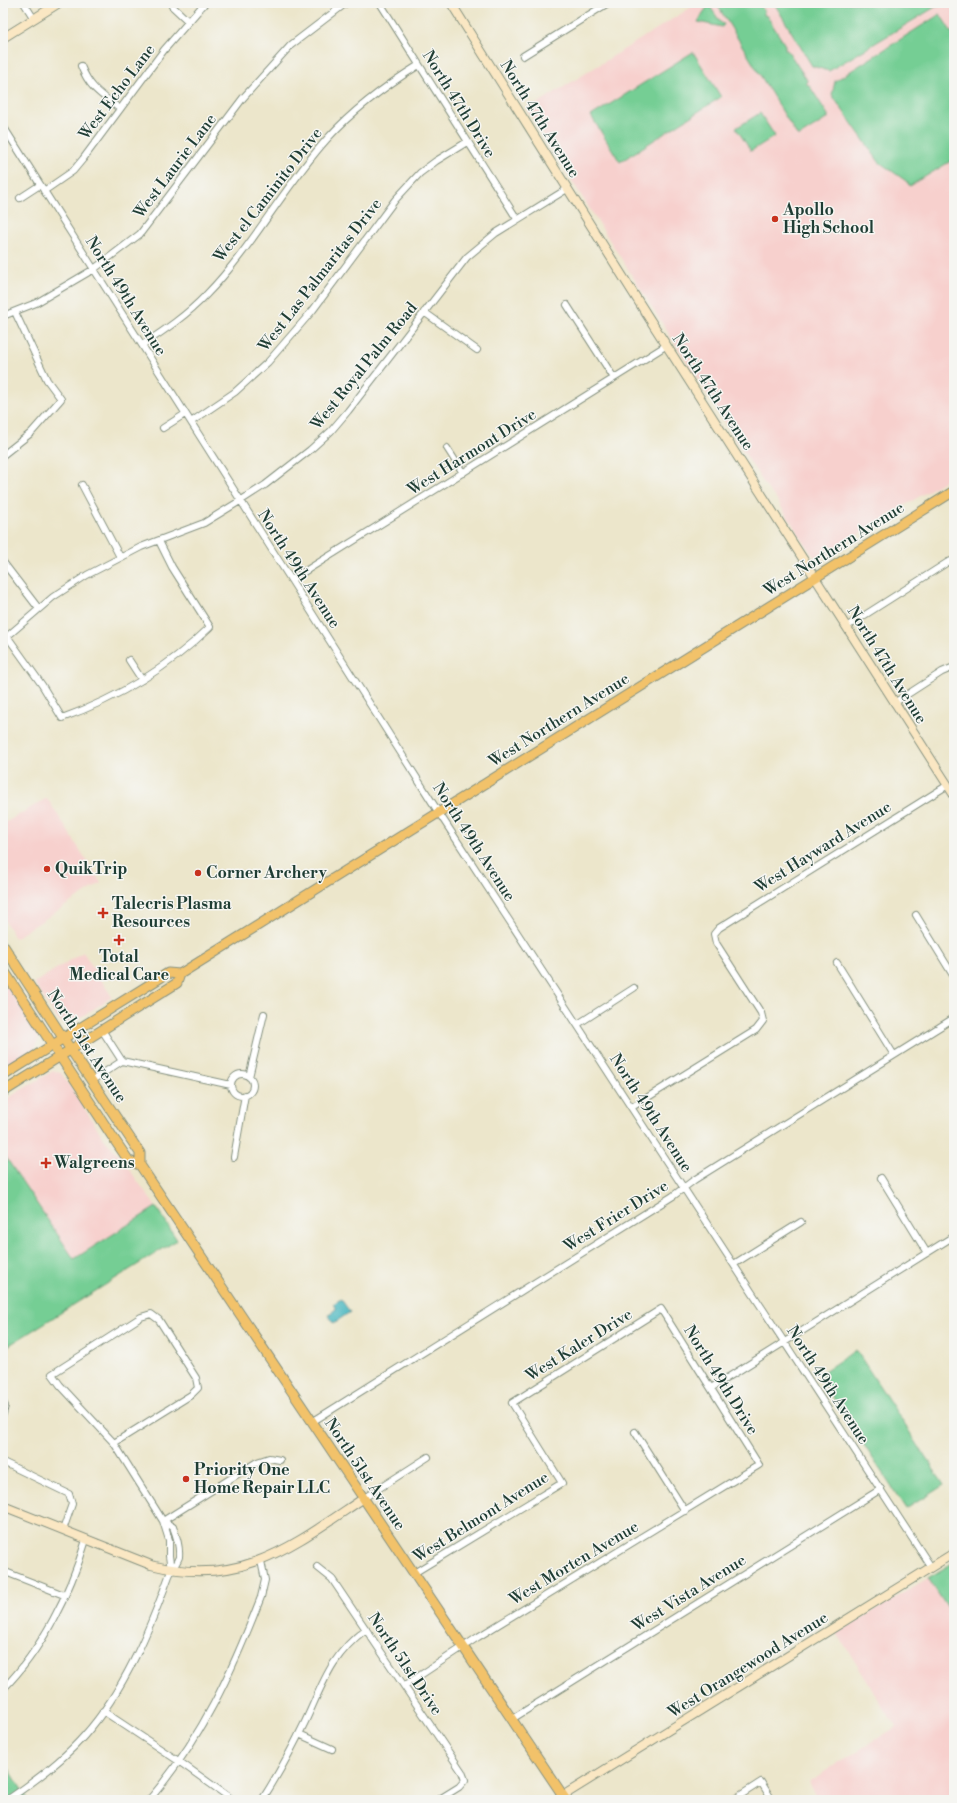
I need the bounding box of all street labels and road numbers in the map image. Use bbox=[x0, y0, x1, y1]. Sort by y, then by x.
street label: West Echo Lane bbox=[74, 40, 160, 145]
street label: North 47th Drive bbox=[418, 46, 500, 162]
street label: North 47th Avenue bbox=[496, 56, 584, 182]
street label: West Laurie Lane bbox=[129, 110, 221, 223]
street label: West el Caminito Drive bbox=[209, 124, 327, 267]
street label: West Las Palmaritas Drive bbox=[253, 194, 386, 356]
street label: North 49th Avenue bbox=[81, 232, 171, 360]
street label: West Royal Palm Road bbox=[306, 298, 422, 435]
street label: North 47th Avenue bbox=[668, 330, 758, 454]
street label: West Harmont Drive bbox=[403, 404, 540, 500]
street label: West Northern Avenue bbox=[759, 498, 908, 601]
street label: North 49th Avenue bbox=[253, 506, 345, 632]
street label: North 47th Avenue bbox=[843, 602, 931, 728]
street label: West Northern Avenue bbox=[484, 669, 633, 772]
street label: North 49th Avenue bbox=[428, 779, 520, 905]
street label: West Hayward Avenue bbox=[750, 797, 895, 898]
street label: North 51st Avenue bbox=[43, 985, 131, 1107]
street label: North 49th Avenue bbox=[605, 1050, 697, 1176]
street label: West Frier Drive bbox=[559, 1176, 672, 1257]
street label: West Kaler Drive bbox=[521, 1304, 636, 1386]
street label: North 49th Drive bbox=[679, 1322, 763, 1438]
street label: North 49th Avenue bbox=[782, 1322, 874, 1448]
street label: North 51st Avenue bbox=[320, 1414, 410, 1534]
street label: West Belmont Avenue bbox=[409, 1467, 552, 1567]
street label: West Morten Avenue bbox=[505, 1516, 642, 1610]
street label: West Vista Avenue bbox=[627, 1550, 750, 1637]
street label: West Orangewood Avenue bbox=[663, 1608, 832, 1723]
street label: North 51st Drive bbox=[363, 1609, 447, 1719]

